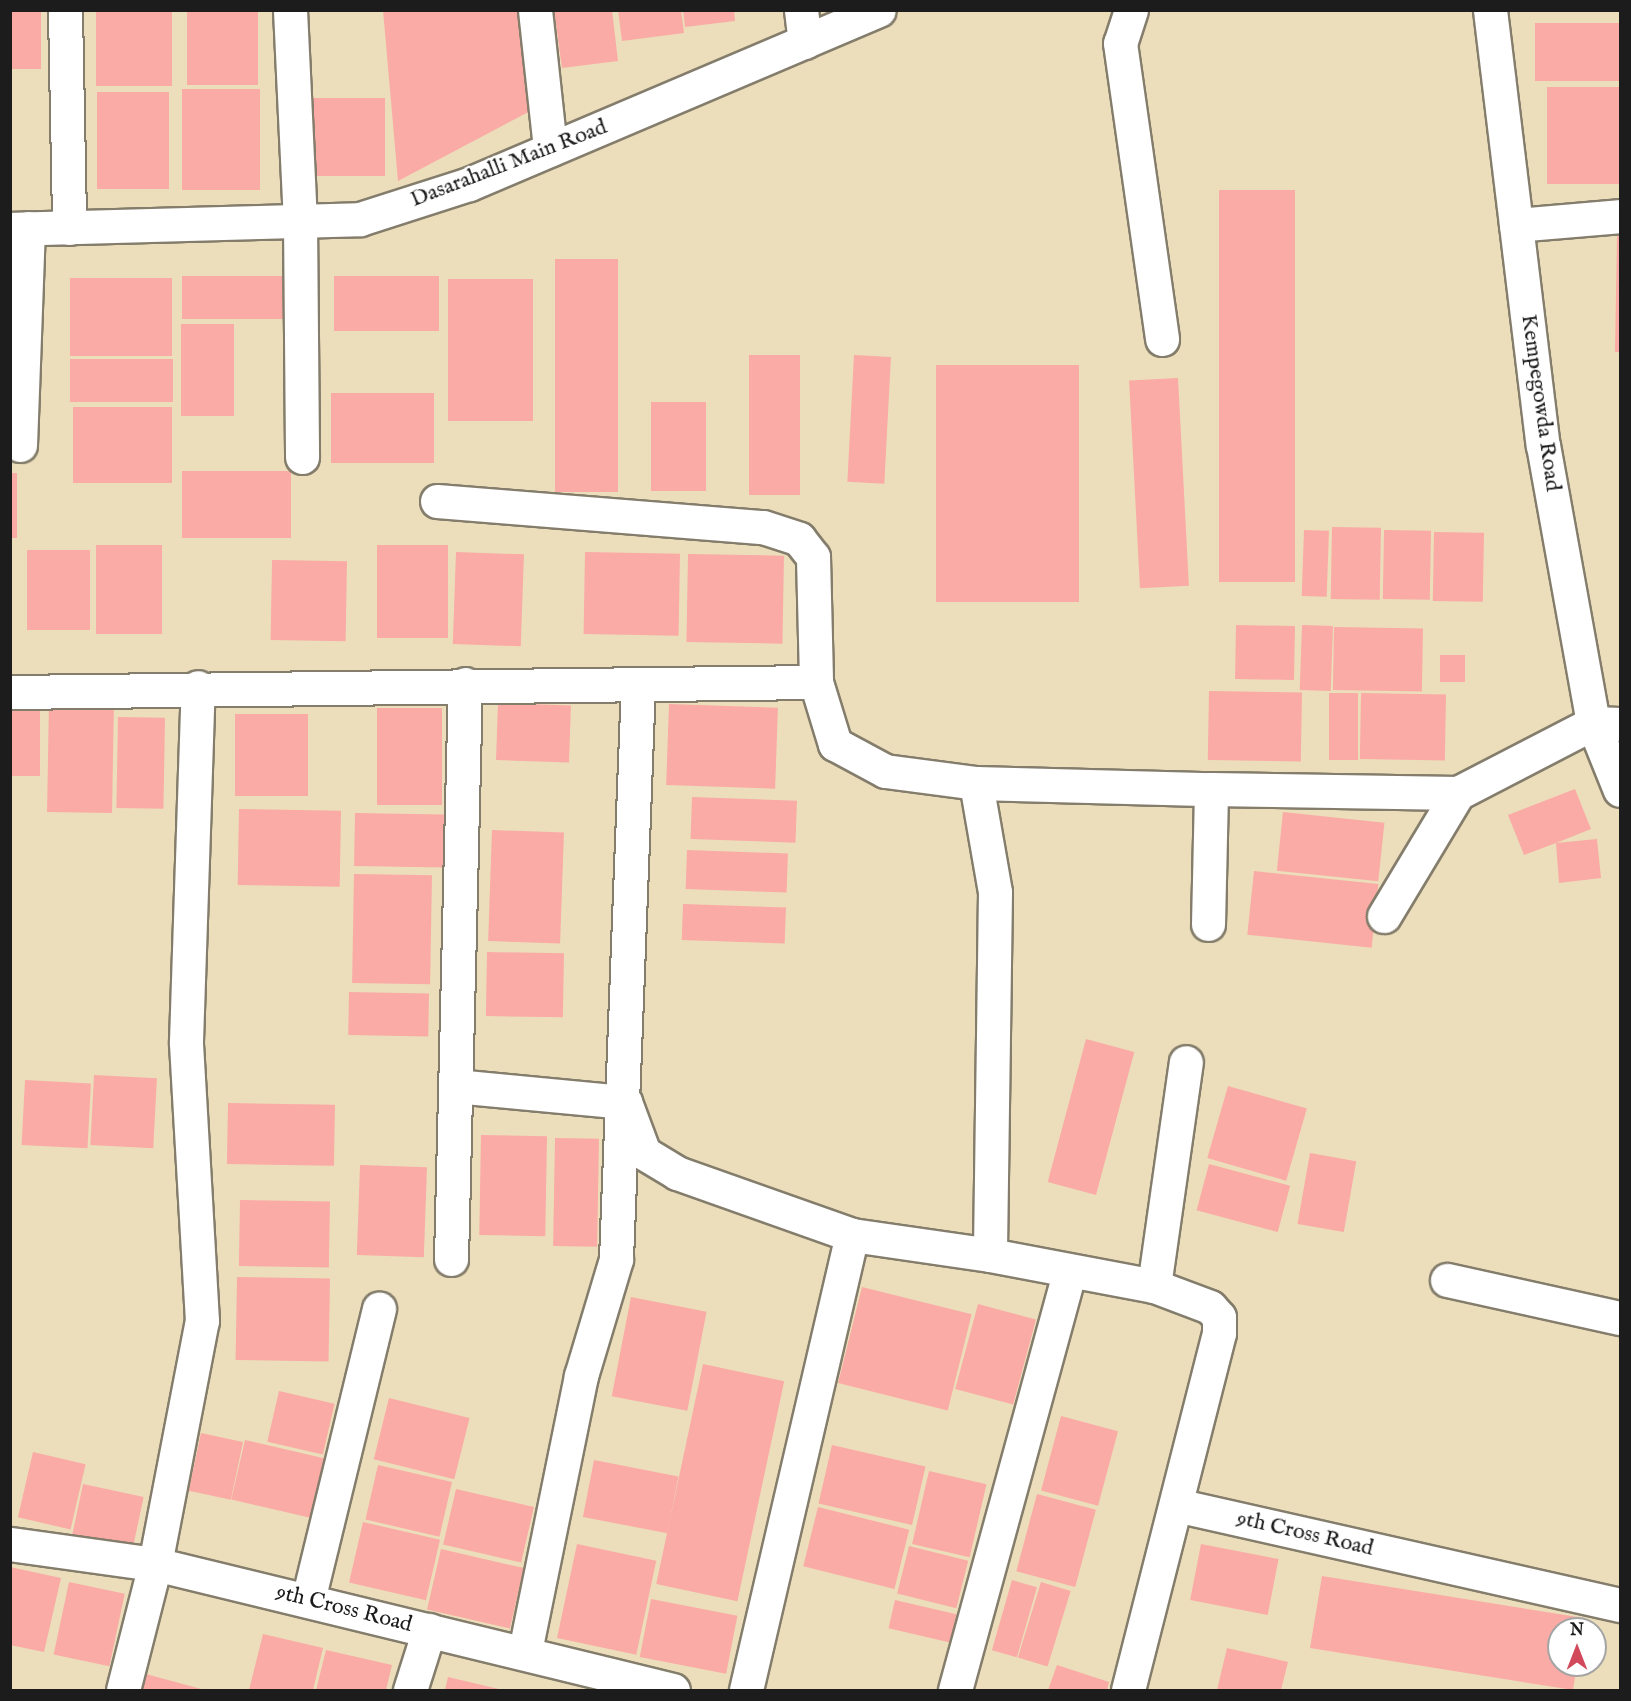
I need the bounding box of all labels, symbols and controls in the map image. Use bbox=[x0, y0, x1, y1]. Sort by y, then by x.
street label: Dasarahalli Main Road bbox=[407, 114, 611, 214]
street label: Kempegowda Road bbox=[1515, 313, 1565, 493]
street label: 9th Cross Road bbox=[1234, 1505, 1376, 1563]
street label: 9th Cross Road bbox=[273, 1579, 415, 1639]
north arrow bbox=[1547, 1617, 1607, 1677]
text: N bbox=[1570, 1621, 1584, 1641]

